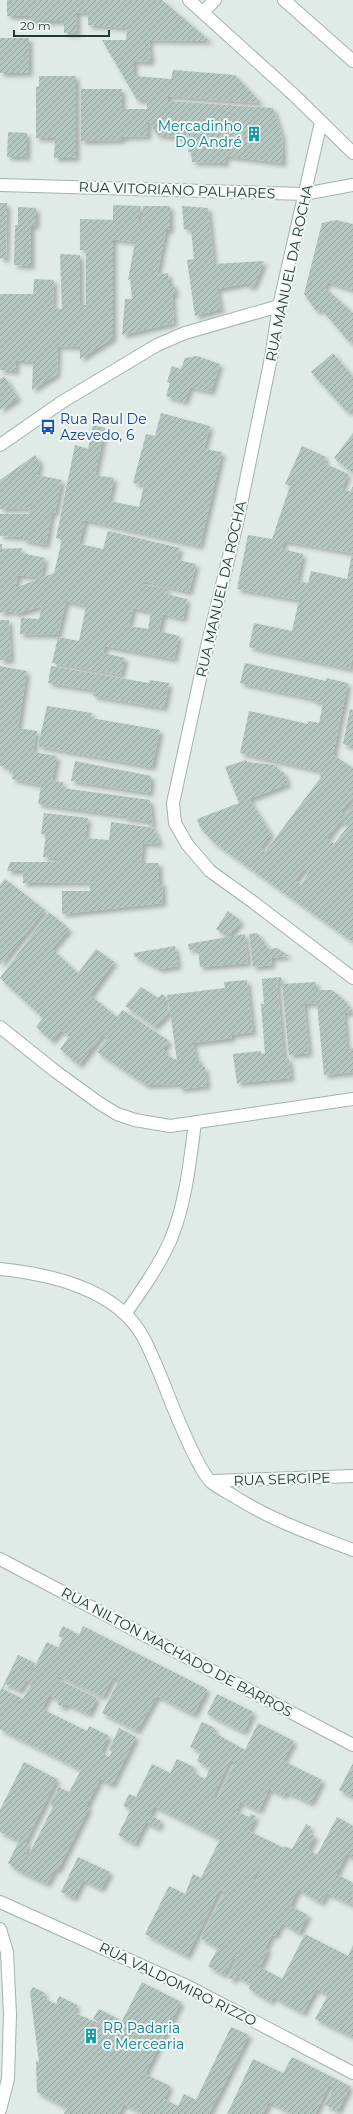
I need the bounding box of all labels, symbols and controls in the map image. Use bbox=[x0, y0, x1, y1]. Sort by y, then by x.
scale bar bbox=[14, 12, 109, 38]
text: 20 m bbox=[20, 18, 51, 33]
place label: Mercadinho Do André bbox=[158, 117, 242, 151]
building icon: Mercadinho Do André bbox=[245, 125, 263, 143]
street label: RUA VITORIANO PALHARES bbox=[78, 178, 276, 202]
street label: RUA MANUEL DA ROCHA bbox=[261, 182, 317, 363]
place label: Rua Raul De Azevedo, 6 bbox=[60, 410, 147, 444]
bus stop icon: Rua Raul De Azevedo, 6 bbox=[39, 418, 57, 436]
street label: RUA MANUEL DA ROCHA bbox=[192, 498, 250, 679]
street label: RUA SERGIPE bbox=[233, 1468, 331, 1490]
street label: RUA NILTON MACHADO DE BARROS bbox=[58, 1583, 296, 1721]
street label: RUA VALDOMIRO RIZZO bbox=[96, 1938, 260, 2030]
place label: RR Padaria e Mercearia bbox=[103, 2019, 184, 2053]
building icon: RR Padaria e Mercearia bbox=[82, 2027, 100, 2045]

